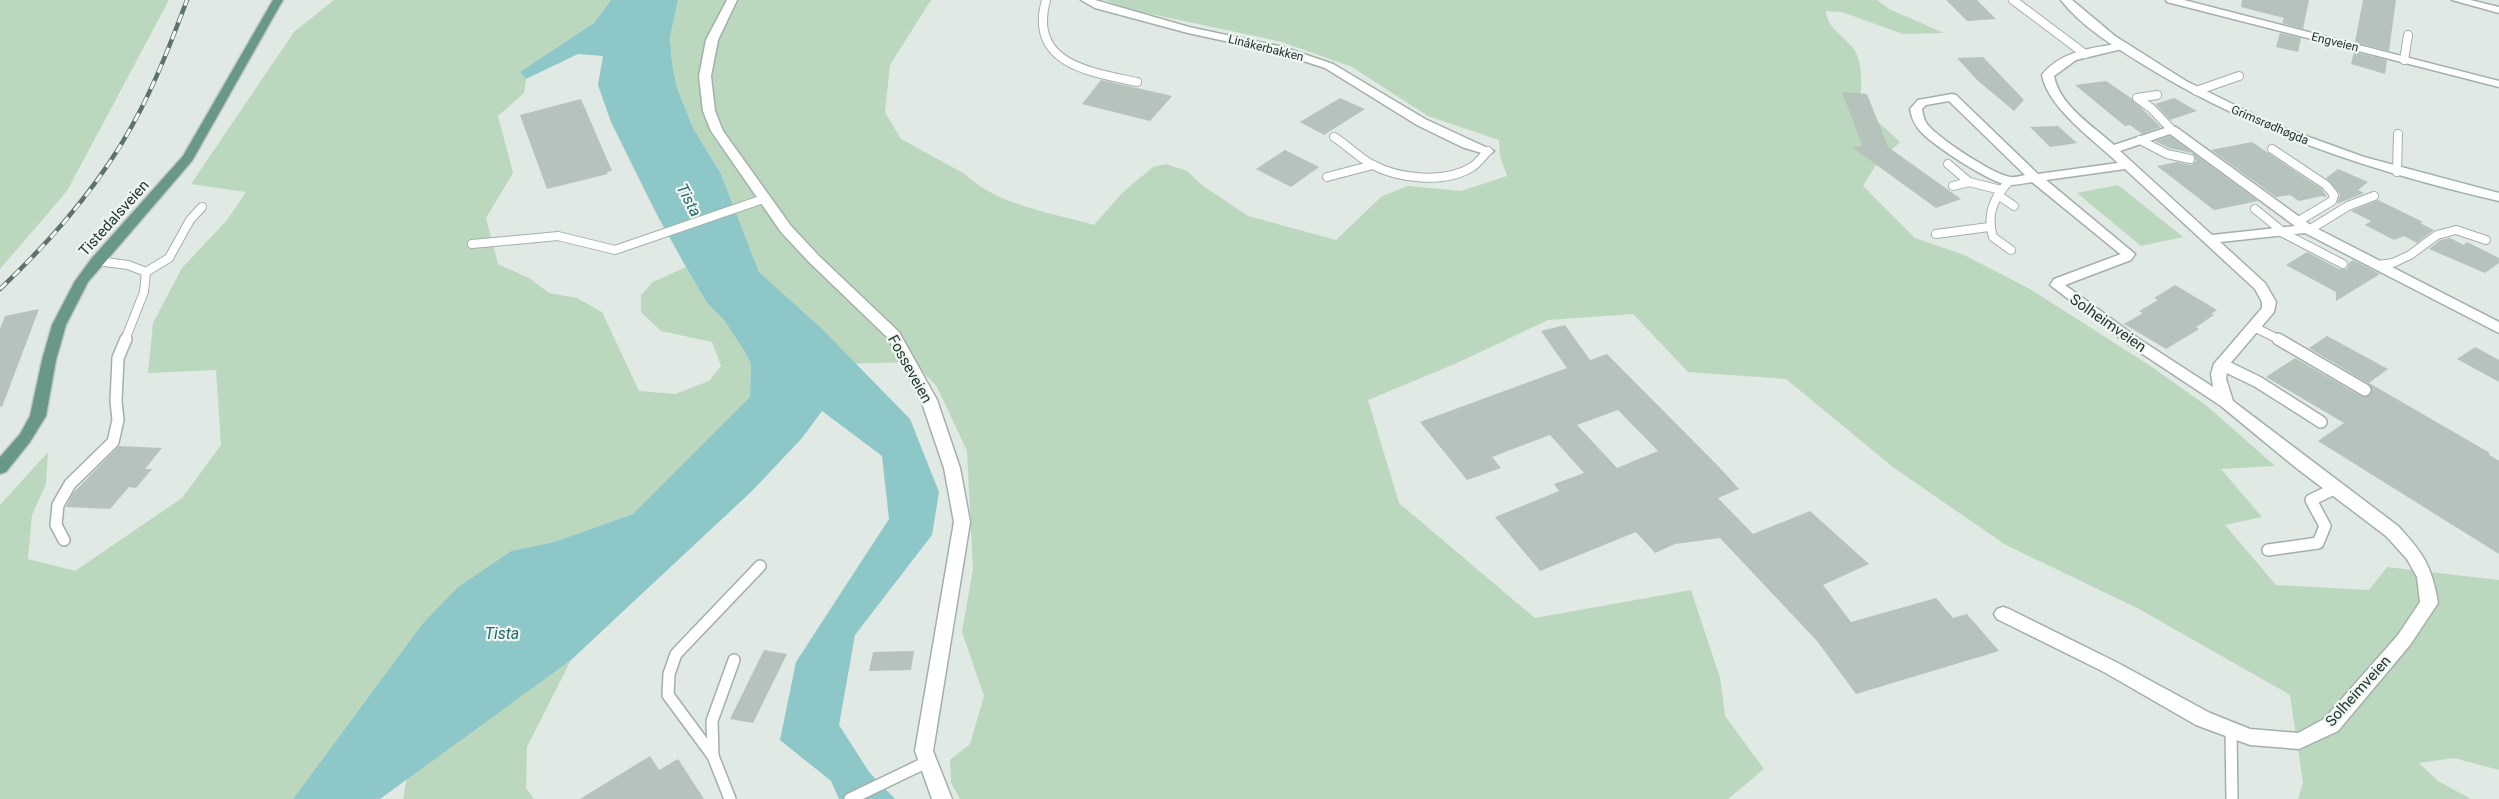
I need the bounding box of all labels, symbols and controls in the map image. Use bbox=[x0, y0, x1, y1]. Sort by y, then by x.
street label: Engveien bbox=[2310, 29, 2360, 55]
street label: Linåkerbakken bbox=[1227, 32, 1305, 64]
street label: Grimsrødhøgda bbox=[2229, 102, 2311, 148]
street label: Tistedalsveien bbox=[75, 176, 153, 260]
water label: Tista bbox=[672, 180, 706, 220]
street label: Solheimveien bbox=[2066, 290, 2150, 356]
street label: Fosseveien bbox=[884, 332, 936, 406]
water label: Tista bbox=[485, 624, 519, 643]
street label: Solheimveien bbox=[2321, 652, 2395, 730]

